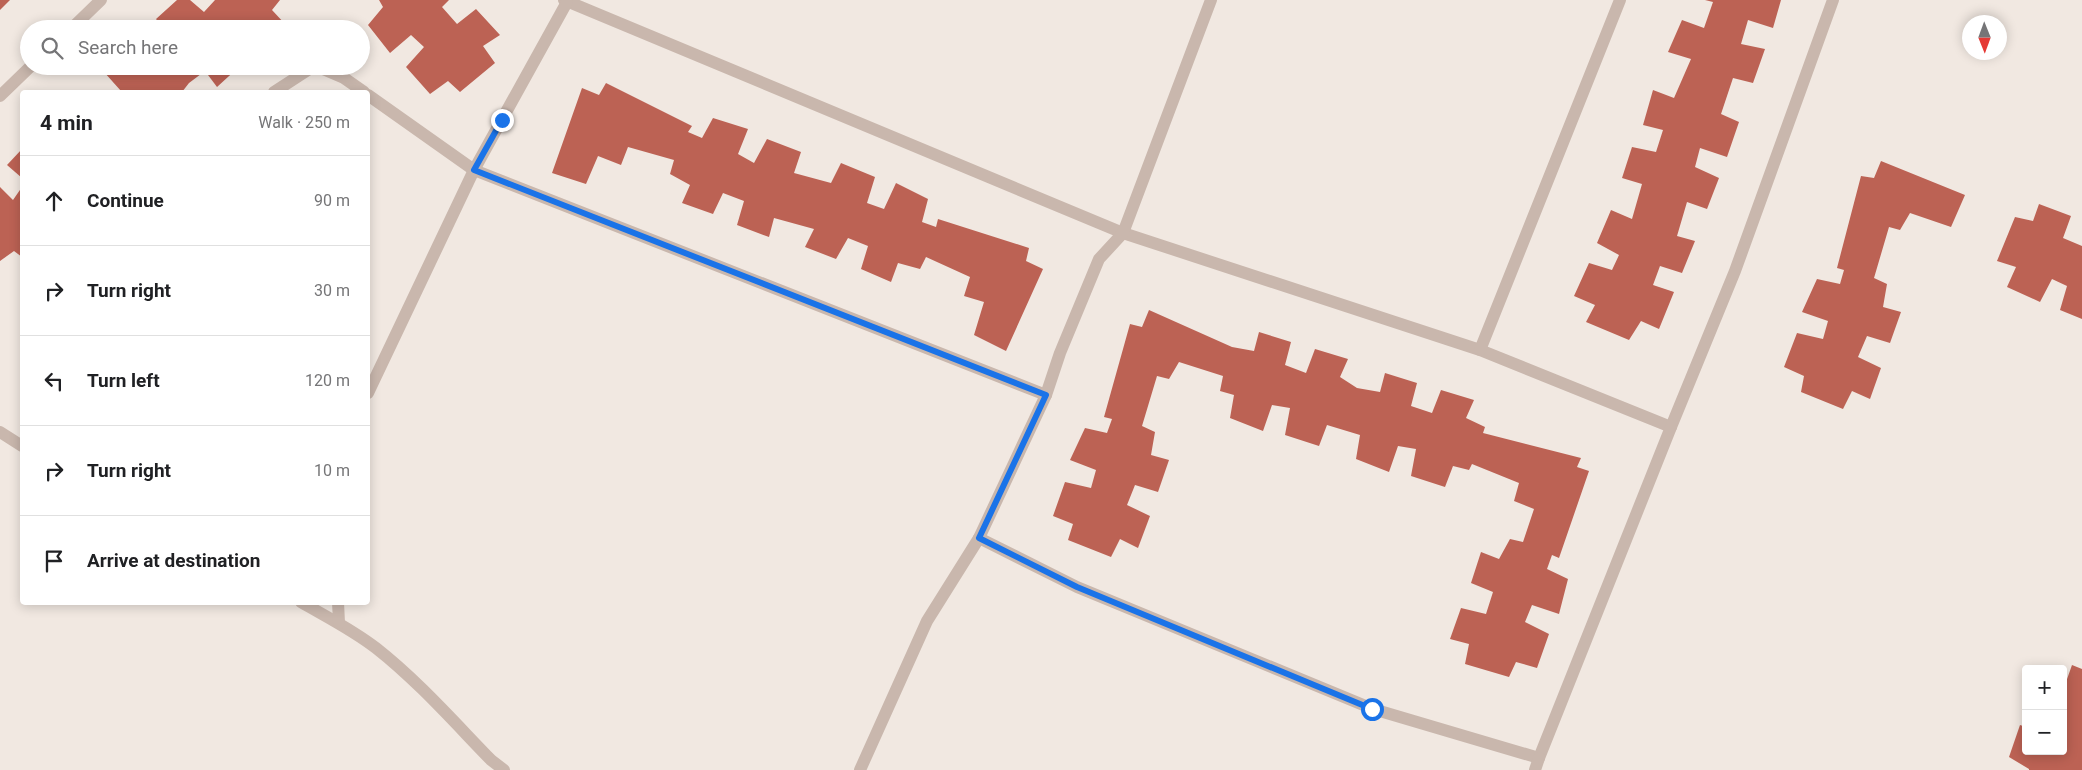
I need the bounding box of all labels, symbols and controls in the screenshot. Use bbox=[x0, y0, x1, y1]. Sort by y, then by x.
north arrow bbox=[1962, 15, 2007, 60]
search box bbox=[20, 20, 370, 75]
icon: search bbox=[38, 34, 66, 62]
text: Search here bbox=[78, 36, 178, 59]
route end bbox=[491, 109, 514, 132]
text: 4 min bbox=[40, 111, 93, 135]
text: Walk · 250 m bbox=[258, 113, 350, 132]
icon: ahead bbox=[40, 187, 68, 215]
text: Continue bbox=[87, 189, 164, 212]
text: 90 m bbox=[314, 191, 350, 210]
icon: right bbox=[40, 277, 68, 305]
text: Turn right bbox=[87, 279, 171, 302]
text: 30 m bbox=[314, 281, 350, 300]
icon: left bbox=[40, 367, 68, 395]
text: Turn left bbox=[87, 369, 160, 392]
text: 120 m bbox=[305, 371, 350, 390]
icon: right bbox=[40, 457, 68, 485]
text: Turn right bbox=[87, 459, 171, 482]
text: 10 m bbox=[314, 461, 350, 480]
icon: arrive bbox=[40, 547, 68, 575]
text: Arrive at destination bbox=[87, 549, 260, 572]
map controls bbox=[2022, 665, 2067, 755]
button: + bbox=[2022, 665, 2067, 710]
route start bbox=[1361, 698, 1384, 721]
button: − bbox=[2022, 710, 2067, 755]

